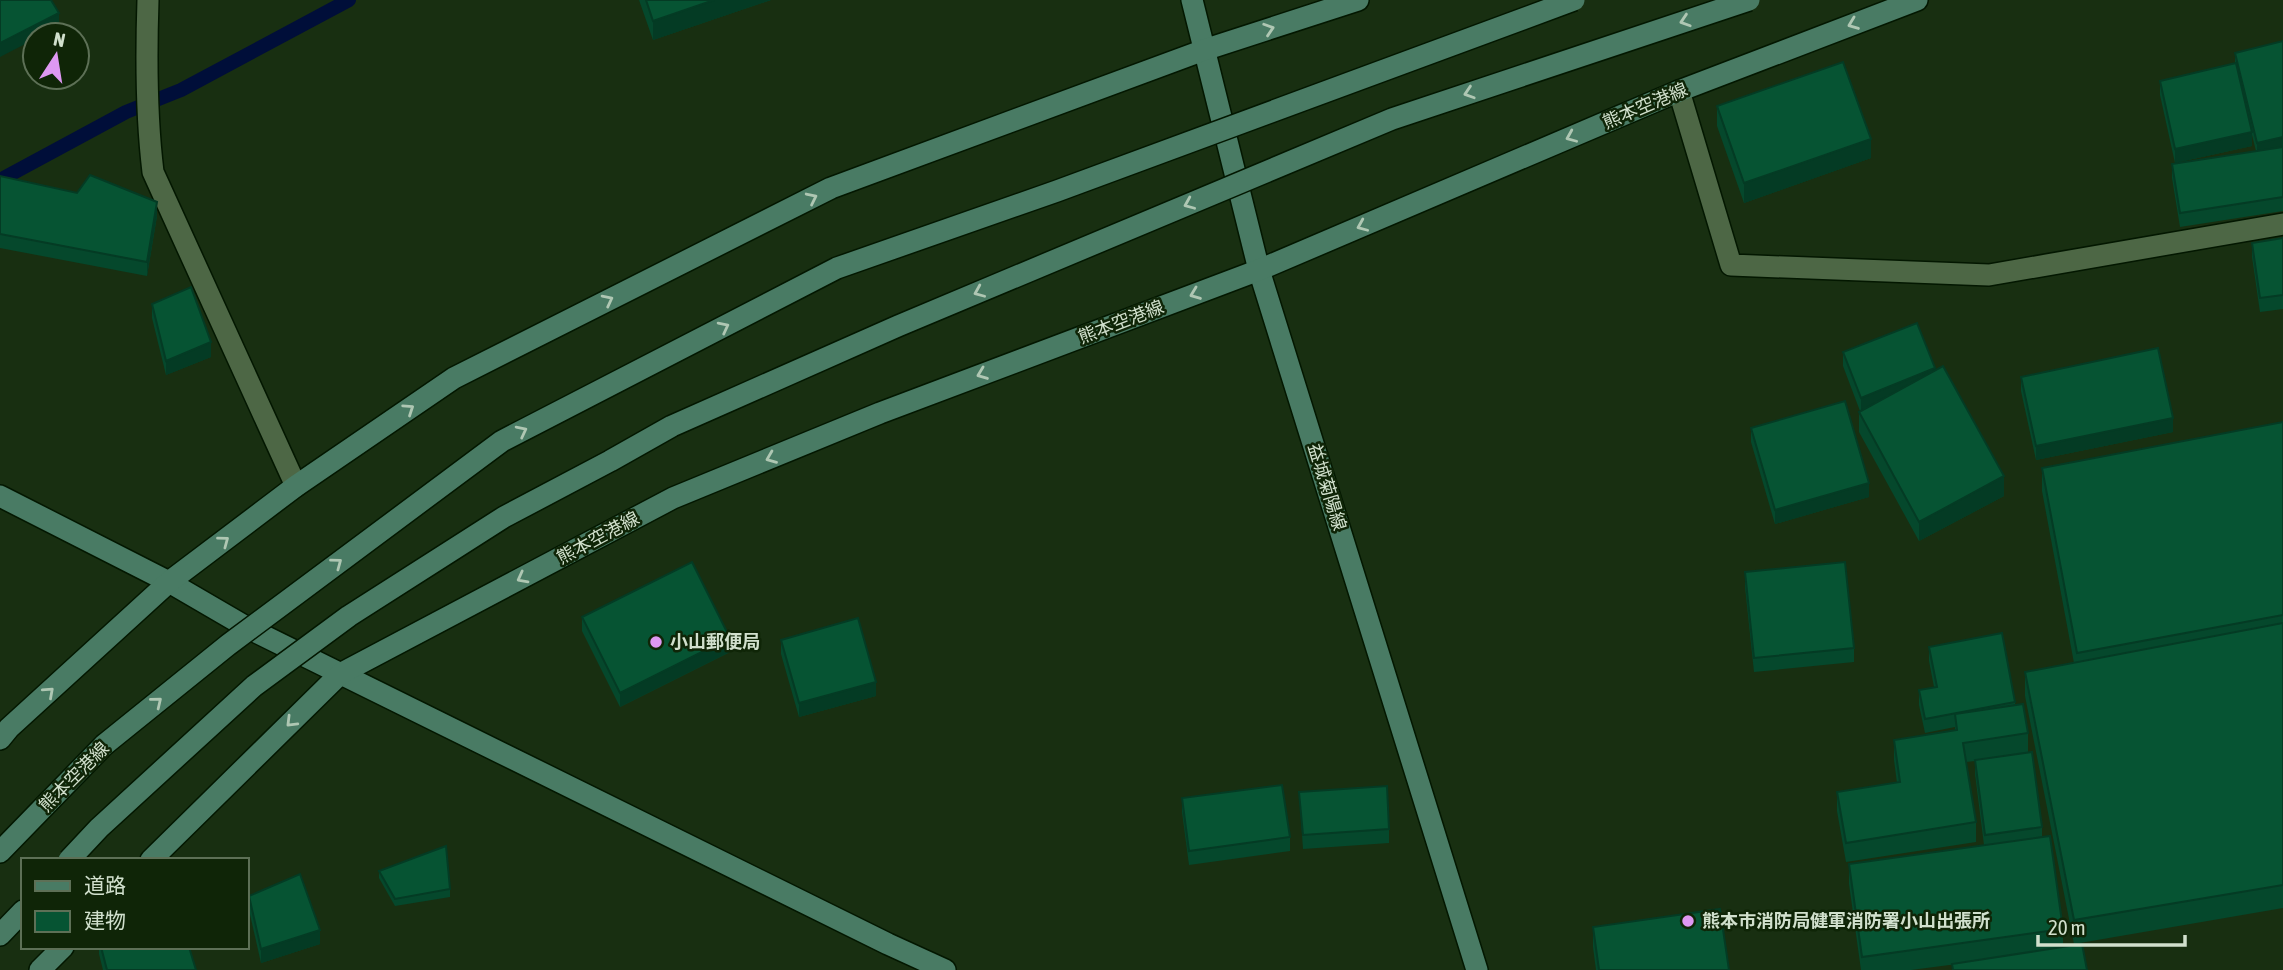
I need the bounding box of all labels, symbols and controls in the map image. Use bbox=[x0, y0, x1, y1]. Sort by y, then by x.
one-way arrow bbox=[1679, 13, 1691, 28]
one-way arrow bbox=[1848, 16, 1860, 30]
north arrow bbox=[21, 21, 91, 91]
one-way arrow bbox=[1262, 23, 1275, 37]
text: N bbox=[52, 27, 67, 51]
street label: 熊本空港線 bbox=[1599, 78, 1690, 133]
one-way arrow bbox=[1463, 85, 1475, 99]
one-way arrow bbox=[1566, 129, 1579, 143]
one-way arrow bbox=[805, 193, 817, 207]
one-way arrow bbox=[1184, 196, 1196, 210]
one-way arrow bbox=[1357, 218, 1369, 232]
one-way arrow bbox=[974, 284, 987, 298]
one-way arrow bbox=[1190, 286, 1202, 300]
one-way arrow bbox=[601, 294, 613, 308]
street label: 熊本空港線 bbox=[1075, 296, 1167, 347]
one-way arrow bbox=[717, 321, 729, 335]
one-way arrow bbox=[977, 366, 989, 380]
one-way arrow bbox=[401, 405, 414, 417]
one-way arrow bbox=[514, 425, 527, 439]
street label: 益城菊陽線 bbox=[1304, 441, 1351, 533]
one-way arrow bbox=[765, 449, 777, 463]
street label: 熊本空港線 bbox=[553, 507, 642, 568]
one-way arrow bbox=[216, 537, 228, 549]
one-way arrow bbox=[329, 559, 342, 572]
one-way arrow bbox=[517, 569, 529, 583]
place label: 小山郵便局 bbox=[670, 631, 760, 652]
marker: 小山郵便局 bbox=[648, 634, 664, 650]
one-way arrow bbox=[41, 688, 54, 700]
one-way arrow bbox=[150, 698, 162, 711]
one-way arrow bbox=[286, 713, 299, 726]
street label: 熊本空港線 bbox=[34, 737, 113, 816]
legend bbox=[21, 858, 248, 949]
text: 道路 bbox=[84, 873, 126, 897]
scale bar bbox=[2038, 904, 2185, 948]
text: 建物 bbox=[84, 908, 126, 932]
place label: 熊本市消防局健軍消防署小山出張所 bbox=[1702, 910, 1990, 931]
marker: 熊本市消防局健軍消防署小山出張所 bbox=[1680, 913, 1696, 929]
text: 20 m bbox=[2048, 915, 2086, 939]

